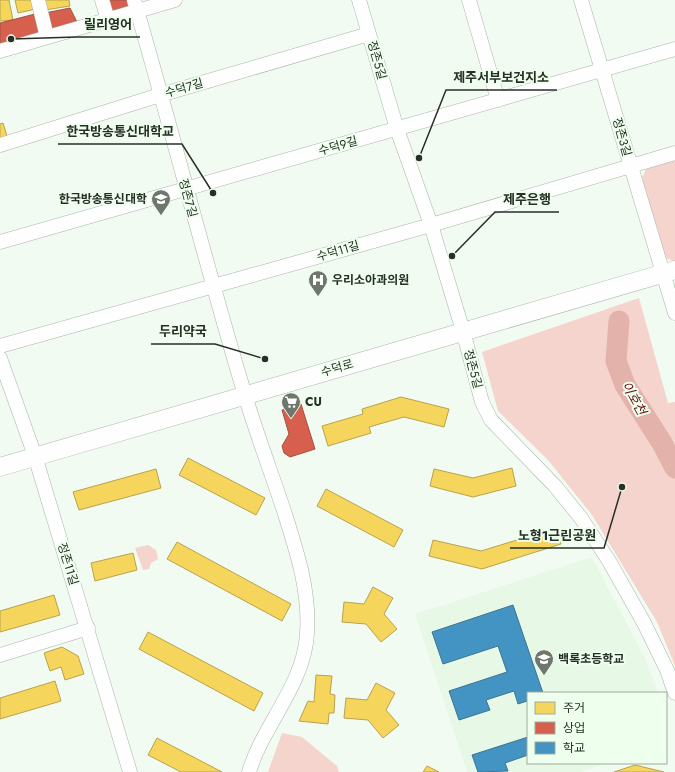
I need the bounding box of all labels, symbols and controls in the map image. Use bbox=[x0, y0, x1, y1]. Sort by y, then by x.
callout: 릴리영어 bbox=[76, 12, 140, 37]
text: 릴리영어 bbox=[84, 15, 132, 34]
street label: 정존5길 bbox=[363, 38, 391, 82]
callout: 제주서부보건지소 bbox=[446, 65, 557, 90]
text: 제주서부보건지소 bbox=[453, 68, 549, 87]
street label: 수덕7길 bbox=[163, 74, 205, 102]
street label: 정존3길 bbox=[608, 115, 636, 159]
callout: 한국방송통신대학교 bbox=[58, 119, 182, 144]
text: 한국방송통신대학교 bbox=[66, 122, 174, 141]
street label: 수덕9길 bbox=[316, 132, 360, 160]
street label: 정존7길 bbox=[174, 177, 202, 219]
callout: 제주은행 bbox=[495, 187, 559, 212]
school or university icon: 한국방송통신대학 bbox=[150, 188, 172, 216]
place label: 한국방송통신대학 bbox=[59, 190, 147, 208]
text: 제주은행 bbox=[503, 190, 551, 209]
street label: 수덕11길 bbox=[314, 236, 362, 266]
hospital icon: 우리소아과의원 bbox=[307, 269, 329, 297]
place label: 우리소아과의원 bbox=[332, 271, 409, 289]
callout: 두리약국 bbox=[151, 319, 215, 344]
text: 두리약국 bbox=[159, 322, 207, 341]
street label: 정존5길 bbox=[459, 347, 487, 391]
street label: 수덕로 bbox=[319, 355, 355, 381]
water label: 이호천 bbox=[617, 378, 652, 419]
supermarket icon: CU bbox=[280, 391, 302, 419]
place label: CU bbox=[305, 393, 322, 411]
callout: 노형1근린공원 bbox=[510, 523, 604, 548]
text: 노형1근린공원 bbox=[518, 526, 596, 545]
street label: 정존11길 bbox=[53, 540, 83, 588]
school or university icon: 백록초등학교 bbox=[533, 648, 555, 676]
place label: 백록초등학교 bbox=[558, 650, 624, 668]
legend bbox=[527, 692, 667, 764]
text: 주거 bbox=[563, 699, 585, 717]
text: 상업 bbox=[563, 719, 585, 737]
text: 학교 bbox=[563, 739, 585, 757]

